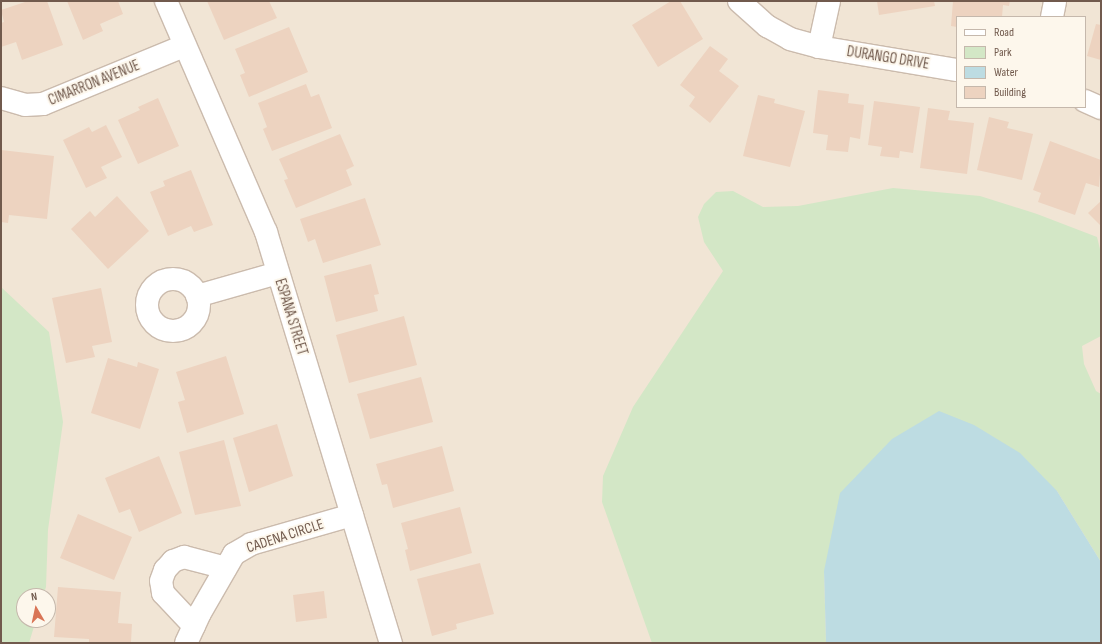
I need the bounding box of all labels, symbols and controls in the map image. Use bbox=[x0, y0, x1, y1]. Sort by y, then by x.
legend bbox=[956, 16, 1086, 108]
text: Road bbox=[994, 25, 1014, 40]
street label: DURANGO DRIVE bbox=[845, 43, 931, 73]
text: Park bbox=[994, 45, 1012, 60]
street label: CIMARRON AVENUE bbox=[46, 56, 142, 110]
text: Water bbox=[994, 65, 1018, 80]
text: Building bbox=[994, 85, 1026, 100]
street label: ESPANA STREET bbox=[271, 276, 311, 358]
street label: CADENA CIRCLE bbox=[244, 515, 326, 557]
north arrow bbox=[16, 588, 56, 628]
text: N bbox=[30, 590, 38, 604]

